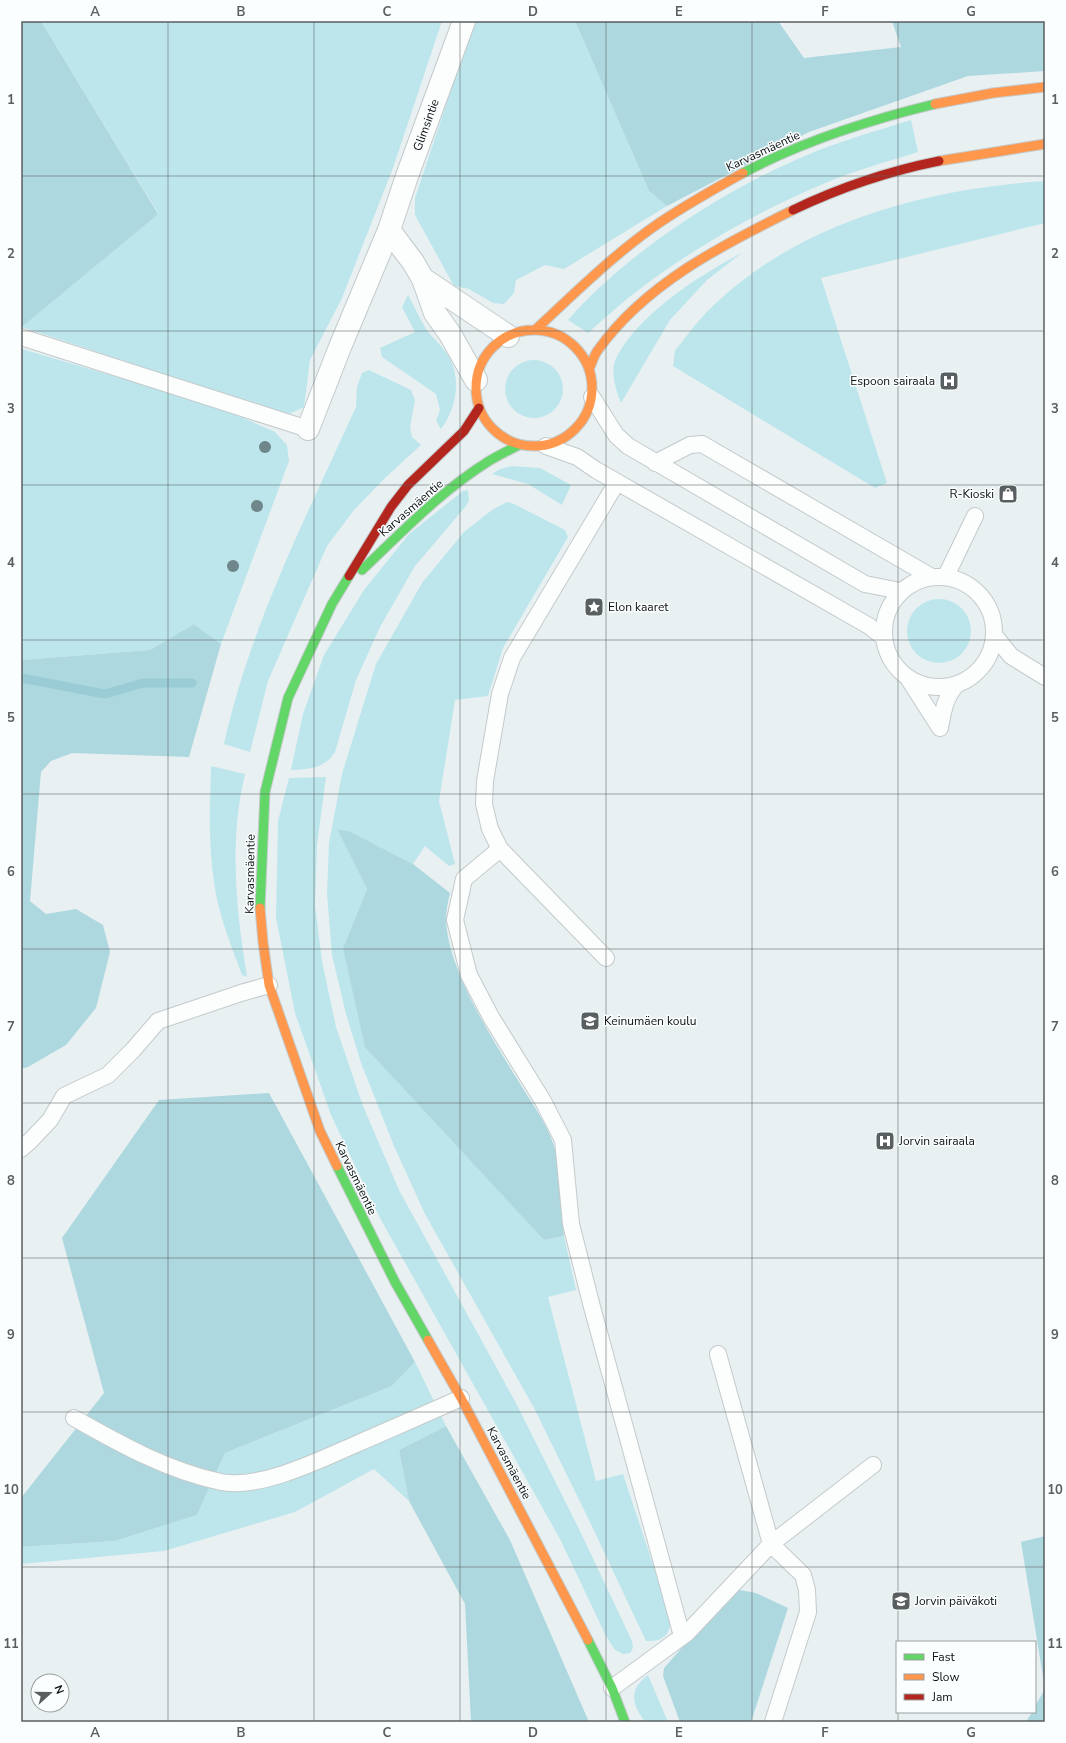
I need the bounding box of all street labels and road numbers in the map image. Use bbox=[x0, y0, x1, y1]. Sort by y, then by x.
street label: Glimsintie bbox=[409, 97, 443, 153]
street label: Karvasmäentie bbox=[723, 127, 803, 175]
street label: Karvasmäentie bbox=[376, 476, 446, 540]
street label: Karvasmäentie bbox=[241, 834, 259, 914]
street label: Karvasmäentie bbox=[331, 1139, 381, 1217]
street label: Karvasmäentie bbox=[483, 1424, 535, 1502]

